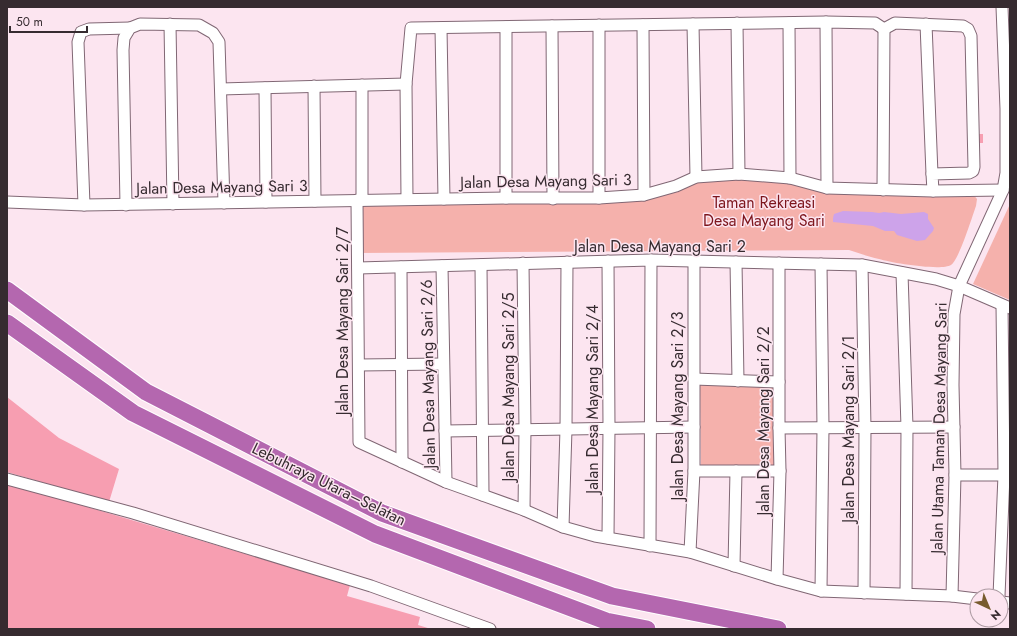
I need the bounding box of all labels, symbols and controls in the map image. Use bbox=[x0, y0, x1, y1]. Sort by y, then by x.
scale bar bbox=[10, 8, 87, 34]
text: 50 m bbox=[16, 13, 43, 31]
street label: Jalan Desa Mayang Sari 3 bbox=[458, 168, 632, 194]
street label: Jalan Desa Mayang Sari 3 bbox=[134, 174, 308, 200]
park label: Taman Rekreasi Desa Mayang Sari bbox=[703, 191, 825, 232]
street label: Jalan Desa Mayang Sari 2/7 bbox=[331, 226, 354, 417]
street label: Jalan Desa Mayang Sari 2 bbox=[572, 235, 746, 258]
street label: Jalan Desa Mayang Sari 2/6 bbox=[415, 279, 441, 471]
street label: Jalan Desa Mayang Sari 2/5 bbox=[497, 292, 520, 484]
street label: Jalan Utama Taman Desa Mayang Sari bbox=[925, 302, 953, 556]
street label: Jalan Desa Mayang Sari 2/4 bbox=[581, 304, 604, 496]
street label: Jalan Desa Mayang Sari 2/3 bbox=[666, 311, 689, 502]
street label: Jalan Desa Mayang Sari 2/2 bbox=[752, 326, 775, 518]
street label: Jalan Desa Mayang Sari 2/1 bbox=[837, 335, 860, 525]
street label: Lebuhraya Utara–Selatan bbox=[248, 437, 410, 531]
north arrow bbox=[969, 588, 1009, 628]
text: N bbox=[987, 606, 1005, 624]

